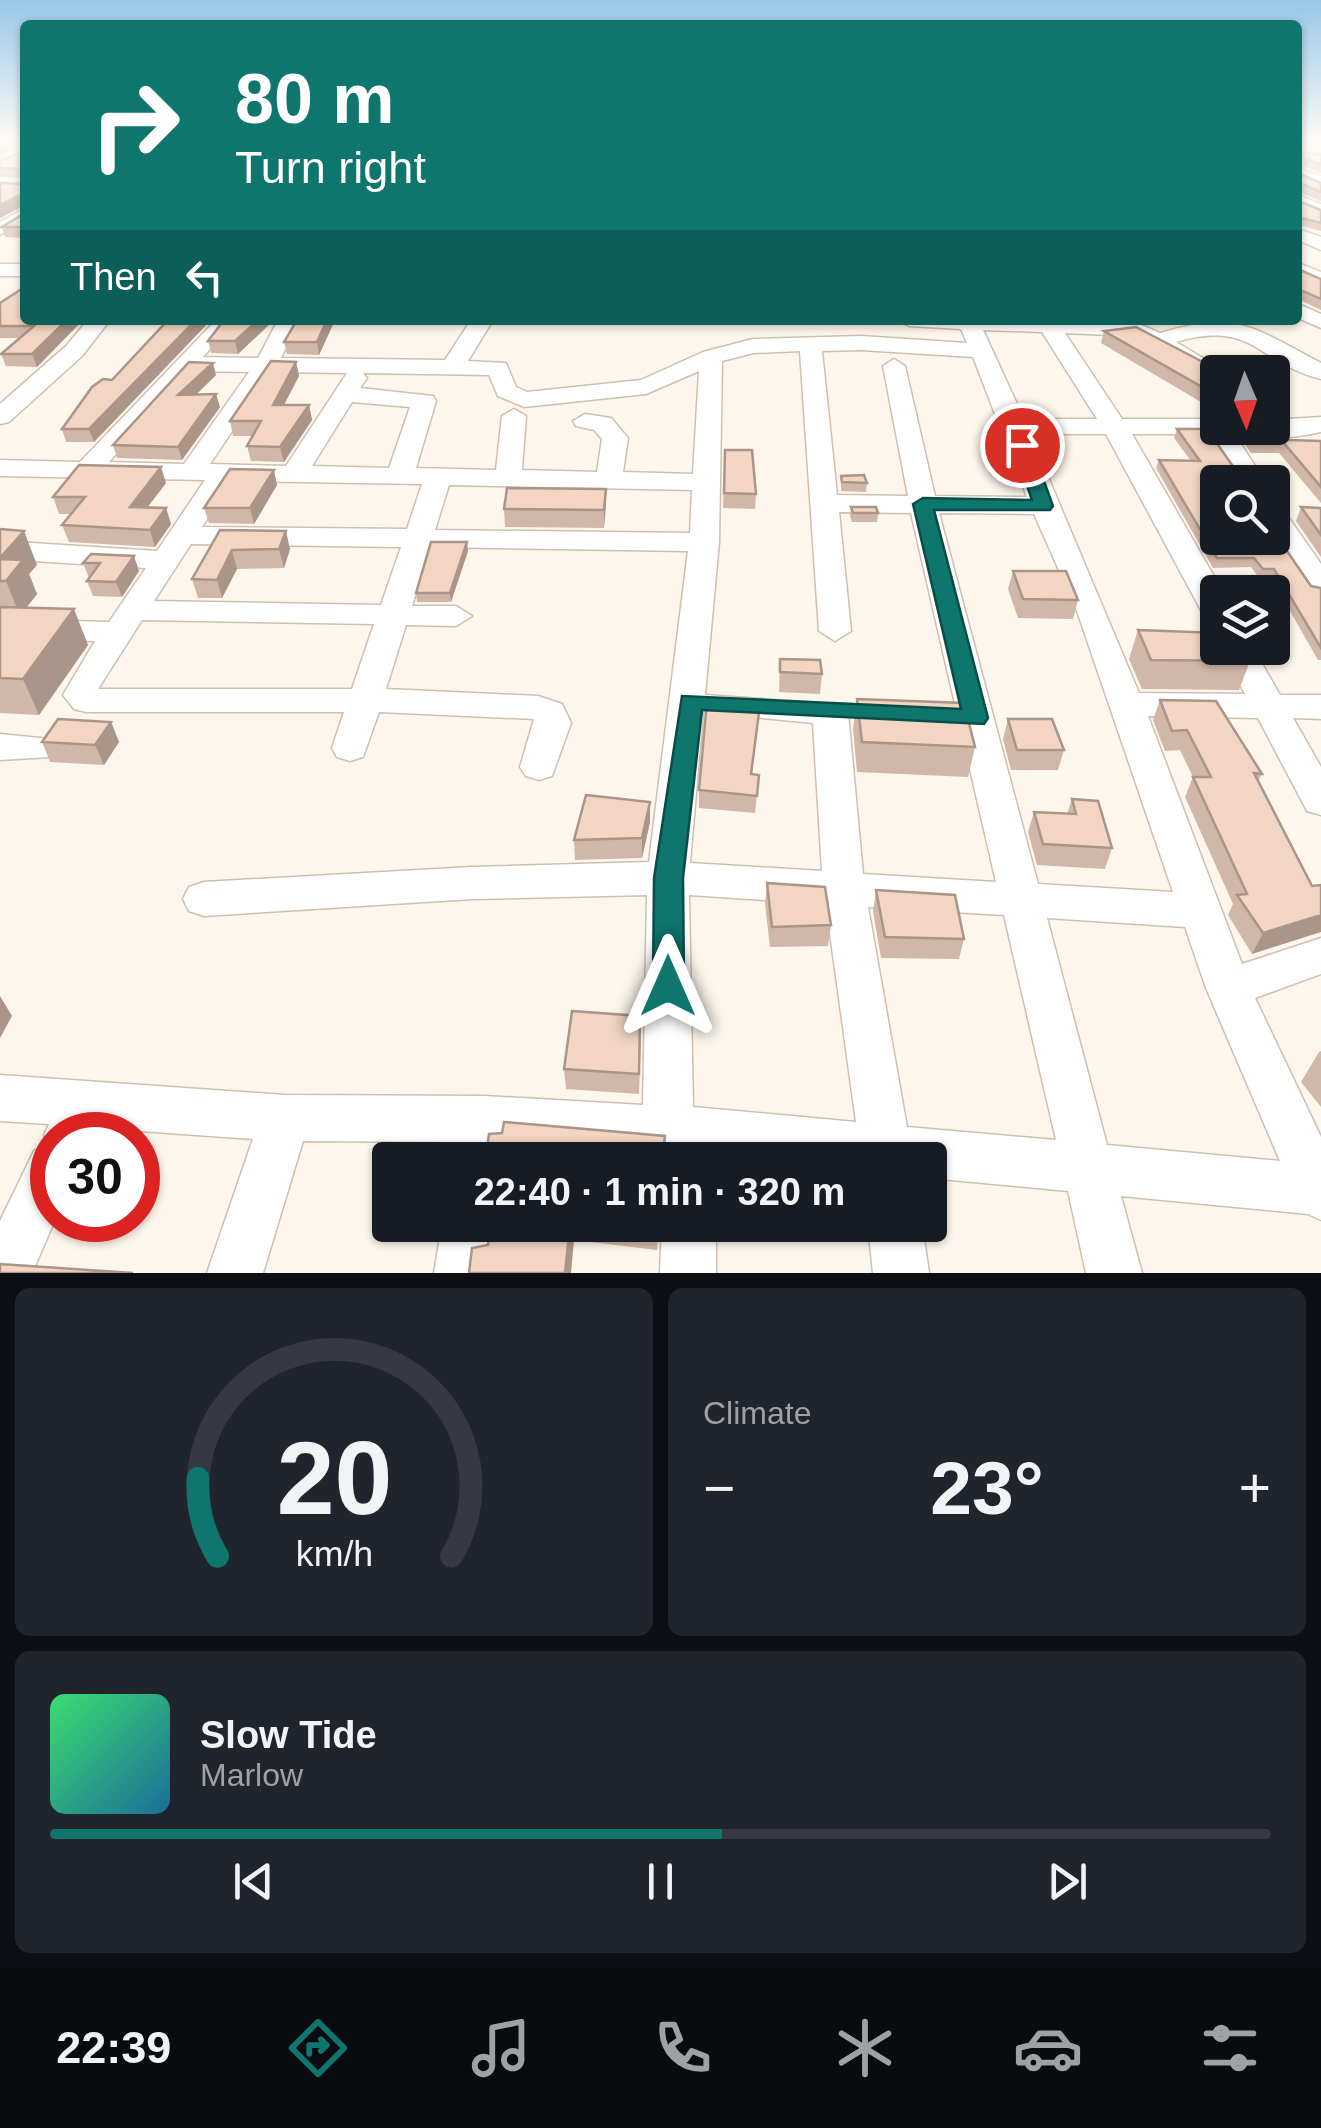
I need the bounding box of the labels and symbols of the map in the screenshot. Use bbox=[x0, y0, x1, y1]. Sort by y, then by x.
north arrow bbox=[1200, 355, 1290, 445]
pin bbox=[980, 403, 1065, 488]
position arrow bbox=[616, 934, 720, 1038]
speed limit sign: 30 bbox=[30, 1112, 160, 1242]

